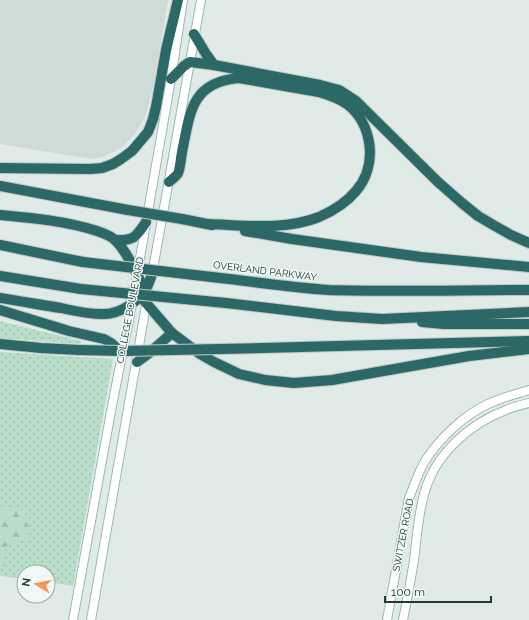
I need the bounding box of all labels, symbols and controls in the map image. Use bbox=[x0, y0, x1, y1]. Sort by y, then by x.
street label: COLLEGE BOULEVARD bbox=[114, 256, 146, 364]
street label: OVERLAND PARKWAY bbox=[212, 259, 318, 283]
street label: SWITZER ROAD bbox=[391, 498, 415, 572]
north arrow bbox=[16, 564, 56, 604]
text: N bbox=[20, 577, 34, 588]
scale bar bbox=[385, 578, 491, 604]
text: 100 m bbox=[391, 585, 425, 599]

